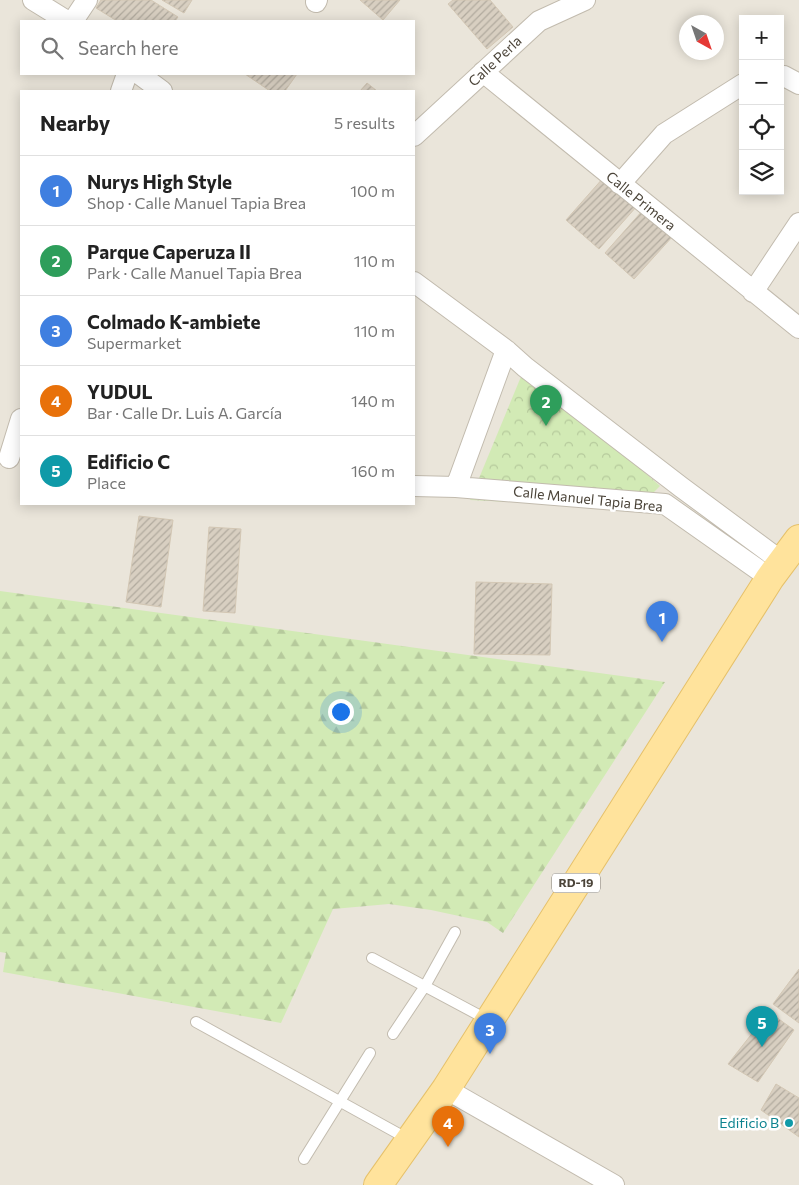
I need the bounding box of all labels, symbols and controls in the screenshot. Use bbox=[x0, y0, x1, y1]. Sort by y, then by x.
north arrow bbox=[679, 15, 724, 60]
map controls bbox=[739, 15, 784, 195]
button: + bbox=[739, 15, 784, 60]
search box bbox=[20, 20, 415, 75]
street label: Calle Perla bbox=[465, 32, 525, 90]
icon: search bbox=[38, 34, 66, 62]
text: Search here bbox=[78, 36, 178, 59]
button: − bbox=[739, 60, 784, 105]
button: locate bbox=[739, 105, 784, 150]
text: Nearby bbox=[40, 110, 110, 135]
text: 5 results bbox=[334, 113, 395, 132]
button: layers bbox=[739, 150, 784, 195]
street label: Calle Primera bbox=[603, 167, 679, 234]
text: Nurys High Style bbox=[87, 170, 232, 193]
text: 1 bbox=[52, 181, 60, 200]
text: 100 m bbox=[350, 181, 395, 200]
text: Shop · Calle Manuel Tapia Brea bbox=[87, 193, 306, 212]
text: Parque Caperuza II bbox=[87, 240, 251, 263]
text: 2 bbox=[51, 251, 61, 270]
text: 110 m bbox=[354, 251, 395, 270]
text: Park · Calle Manuel Tapia Brea bbox=[87, 263, 302, 282]
text: Colmado K-ambiete bbox=[87, 310, 261, 333]
text: 3 bbox=[51, 321, 61, 340]
text: 110 m bbox=[354, 321, 395, 340]
text: Supermarket bbox=[87, 333, 182, 352]
text: YUDUL bbox=[87, 380, 153, 403]
pin: 2 bbox=[530, 385, 562, 426]
text: 4 bbox=[51, 391, 61, 410]
text: 140 m bbox=[351, 391, 395, 410]
text: Bar · Calle Dr. Luis A. García bbox=[87, 403, 282, 422]
text: Edificio C bbox=[87, 450, 170, 473]
text: 5 bbox=[51, 461, 61, 480]
text: 160 m bbox=[351, 461, 395, 480]
text: Place bbox=[87, 473, 126, 492]
street label: Calle Manuel Tapia Brea bbox=[512, 482, 664, 515]
pin: 1 bbox=[646, 601, 678, 642]
your location bbox=[328, 699, 354, 725]
road number: RD-19 bbox=[552, 874, 600, 892]
pin: 5 bbox=[746, 1006, 778, 1047]
pin: 3 bbox=[474, 1013, 506, 1054]
pin: 4 bbox=[432, 1106, 464, 1147]
place label: Edificio B bbox=[719, 1114, 779, 1131]
marker: Edificio B bbox=[783, 1117, 795, 1129]

